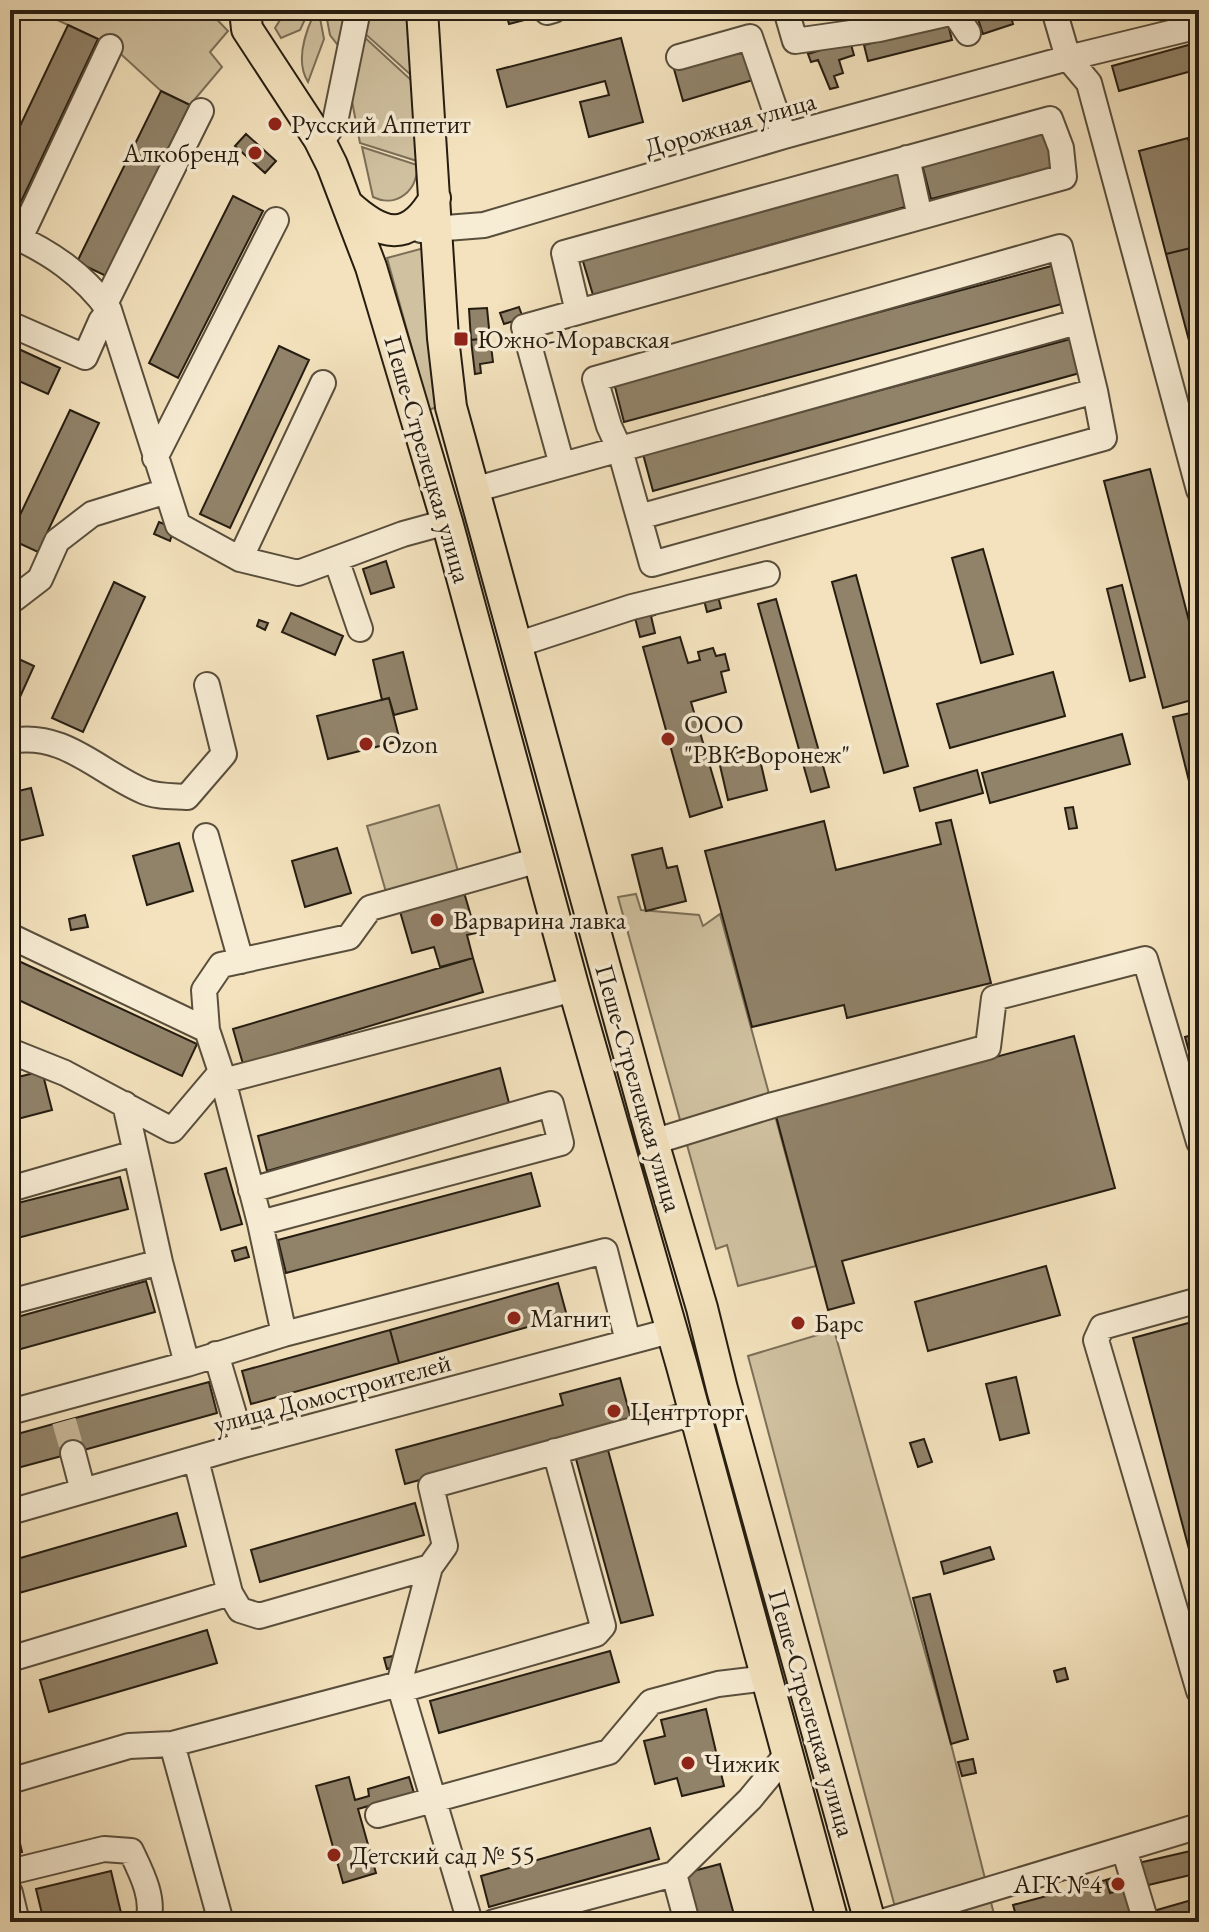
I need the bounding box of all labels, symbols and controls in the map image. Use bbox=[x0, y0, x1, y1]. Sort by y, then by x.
street label: Дорожная улица bbox=[640, 83, 820, 165]
place label: Русский Аппетит bbox=[291, 107, 471, 141]
marker: Русский Аппетит bbox=[266, 115, 284, 133]
place label: Алкобренд bbox=[121, 136, 239, 170]
marker: Алкобренд bbox=[246, 144, 264, 162]
place label: Южно-Моравская bbox=[477, 322, 670, 356]
marker: Южно-Моравская bbox=[452, 330, 470, 348]
street label: Пеше-Стрелецкая улица bbox=[376, 331, 480, 587]
place label: ООО "РВК-Воронеж" bbox=[684, 707, 850, 771]
place label: Ozon bbox=[382, 727, 439, 761]
marker: ООО "РВК-Воронеж" bbox=[659, 730, 677, 748]
marker: Ozon bbox=[357, 735, 375, 753]
place label: Варварина лавка bbox=[453, 903, 627, 937]
marker: Варварина лавка bbox=[428, 911, 446, 929]
street label: Пеше-Стрелецкая улица bbox=[587, 960, 691, 1216]
place label: Магнит bbox=[530, 1301, 611, 1335]
place label: Барс bbox=[814, 1306, 864, 1340]
marker: Магнит bbox=[505, 1309, 523, 1327]
marker: Барс bbox=[789, 1314, 807, 1332]
street label: улица Домостроителей bbox=[210, 1345, 455, 1441]
place label: Центрторг bbox=[630, 1394, 744, 1428]
marker: Центрторг bbox=[605, 1402, 623, 1420]
street label: Пеше-Стрелецкая улица bbox=[760, 1585, 864, 1841]
place label: Чижик bbox=[704, 1746, 780, 1780]
marker: Чижик bbox=[679, 1754, 697, 1772]
place label: Детский сад № 55 bbox=[350, 1838, 535, 1872]
marker: Детский сад № 55 bbox=[325, 1846, 343, 1864]
place label: АГК №4 bbox=[1012, 1867, 1103, 1901]
marker: АГК №4 bbox=[1109, 1875, 1127, 1893]

